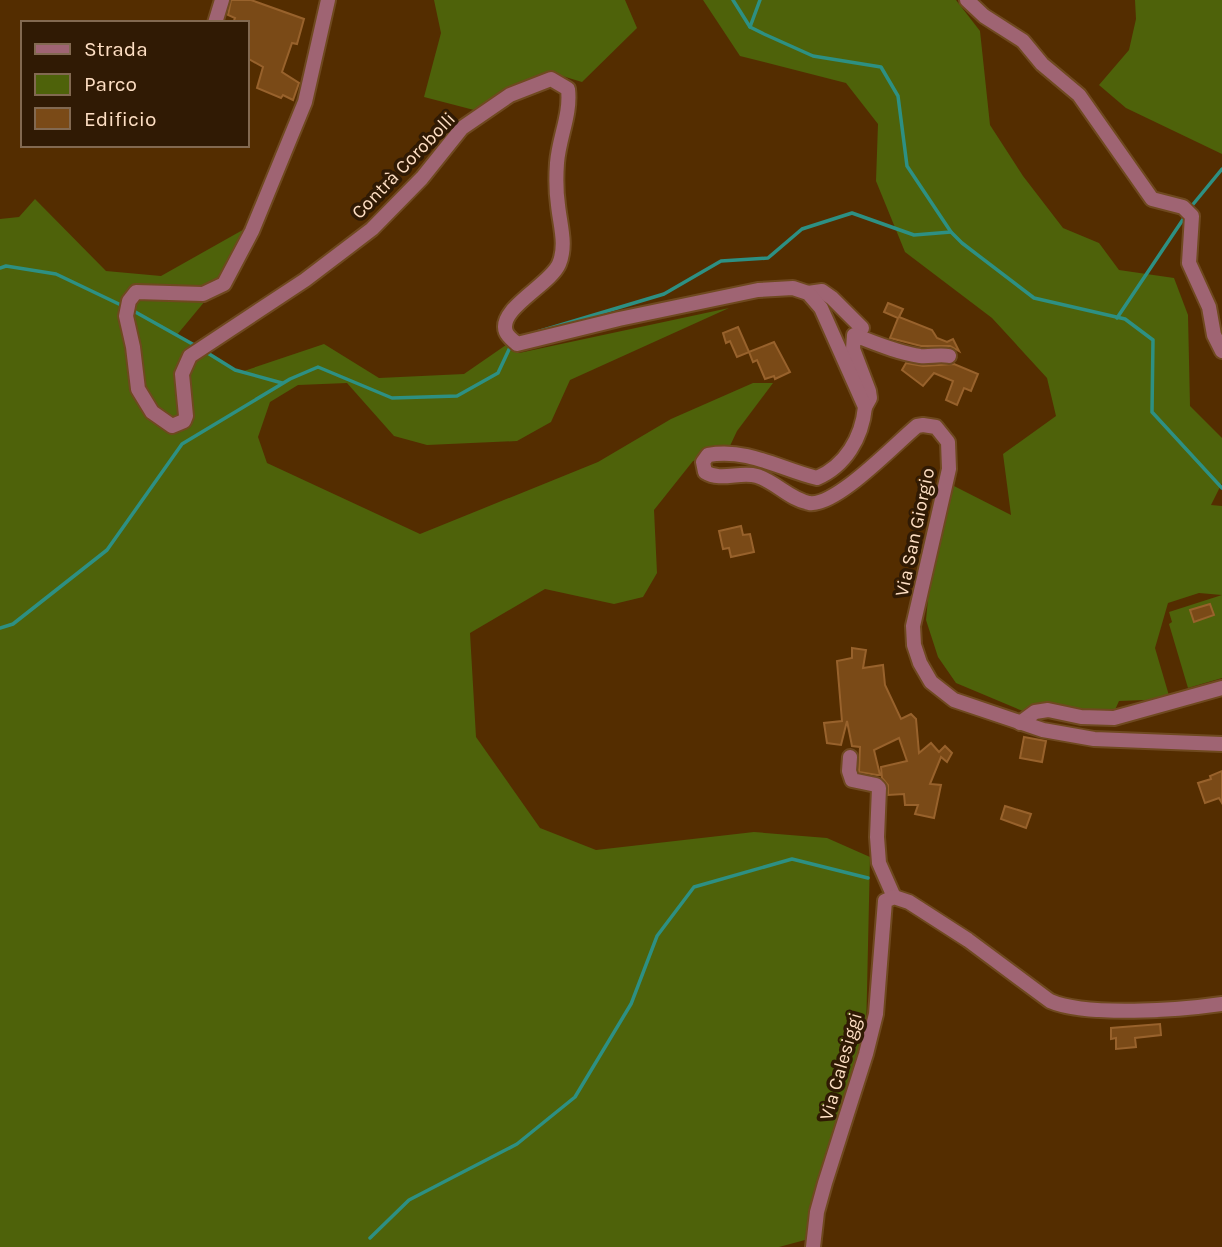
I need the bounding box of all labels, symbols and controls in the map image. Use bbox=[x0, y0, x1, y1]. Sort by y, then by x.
legend bbox=[21, 21, 248, 147]
text: Strada bbox=[84, 37, 148, 61]
text: Parco bbox=[84, 72, 137, 96]
text: Edificio bbox=[84, 107, 157, 131]
street label: Contrà Corobolli bbox=[347, 108, 460, 224]
street label: Via San Giorgio bbox=[891, 466, 939, 599]
street label: Via Calesiggi bbox=[815, 1010, 867, 1123]

